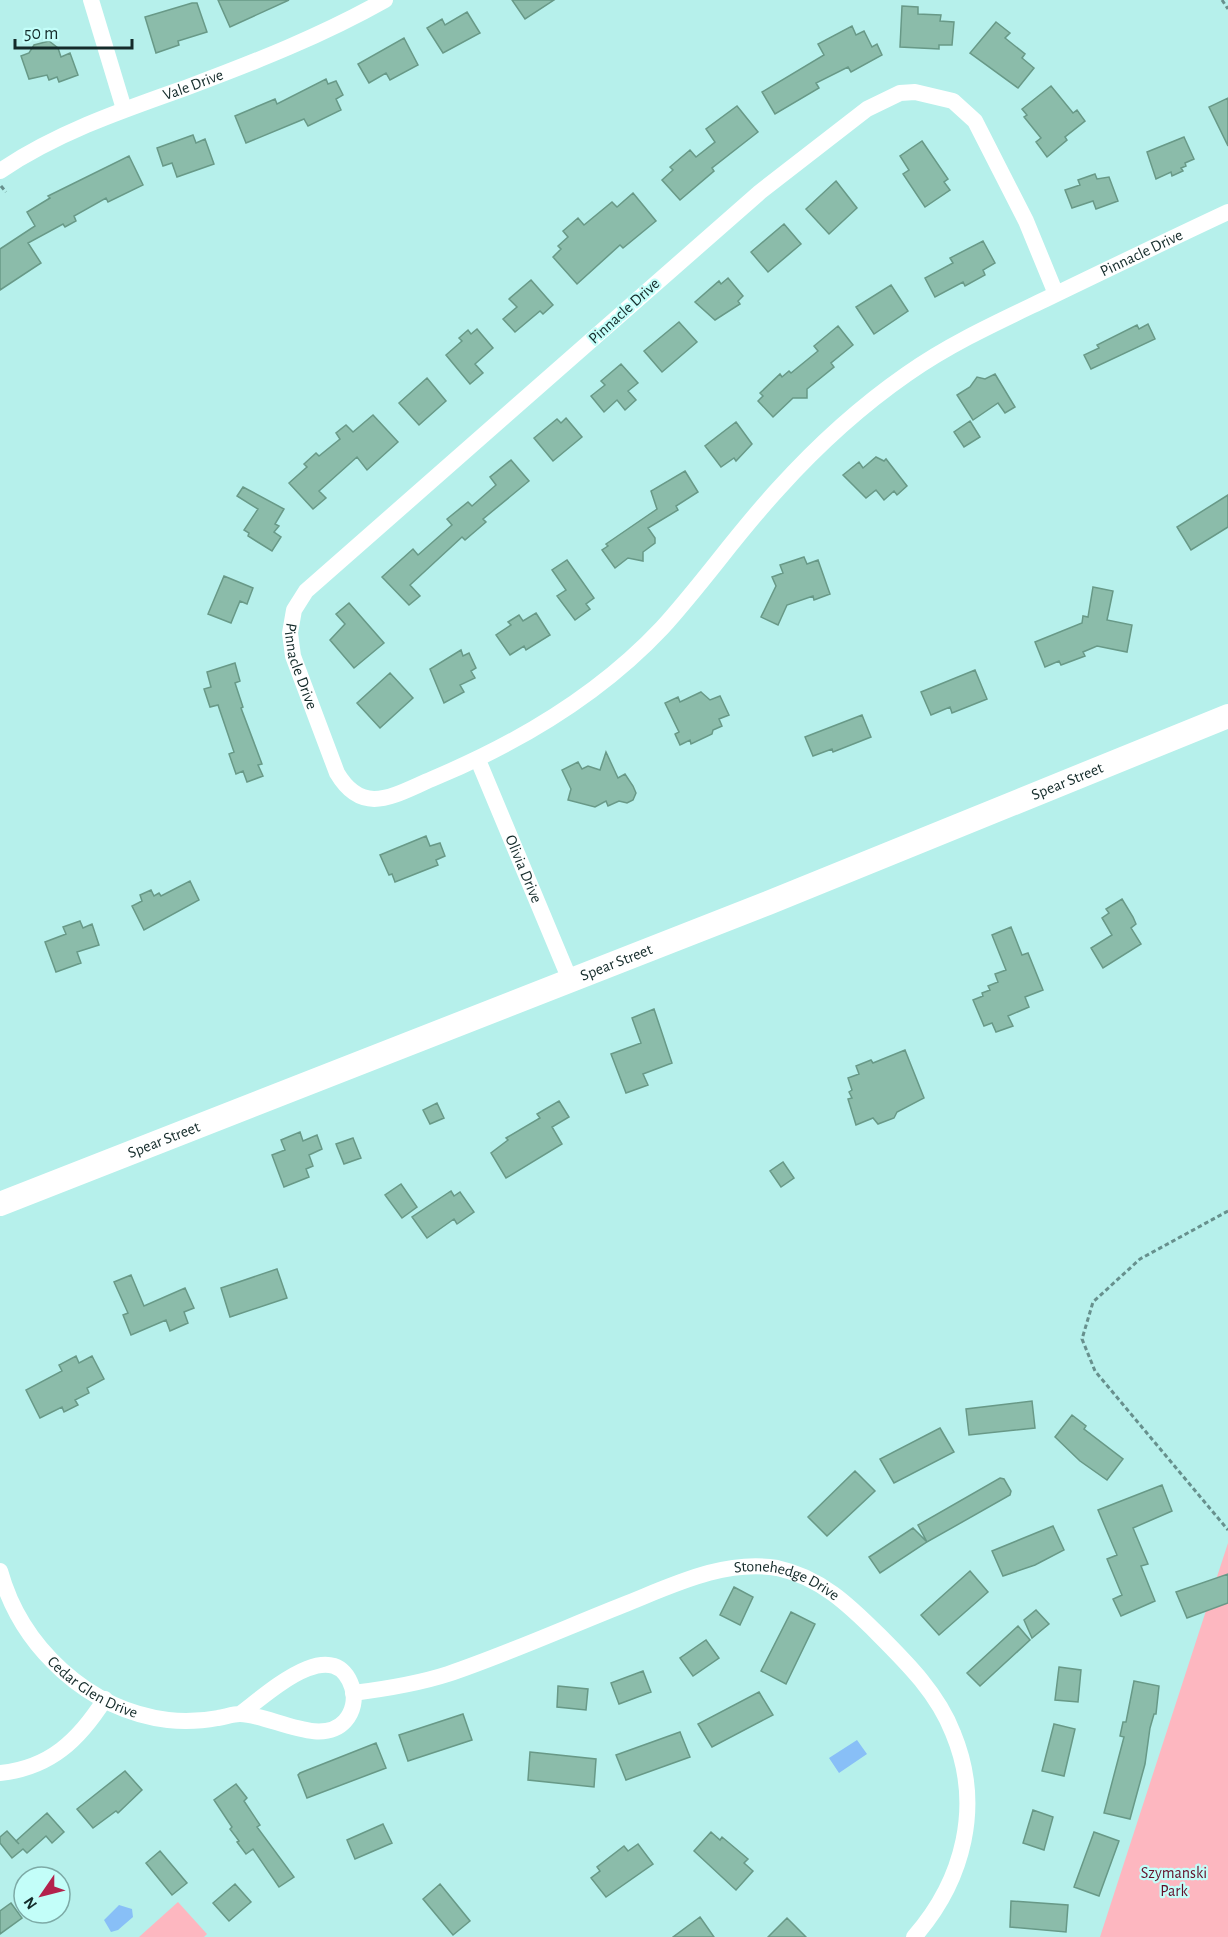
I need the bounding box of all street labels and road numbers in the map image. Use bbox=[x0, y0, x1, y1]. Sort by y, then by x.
street label: Vale Drive bbox=[161, 66, 225, 103]
street label: Pinnacle Drive bbox=[1098, 227, 1185, 280]
street label: Pinnacle Drive bbox=[585, 275, 663, 347]
street label: Pinnacle Drive bbox=[282, 622, 320, 711]
street label: Spear Street bbox=[1029, 760, 1105, 803]
street label: Olivia Drive bbox=[502, 833, 545, 905]
street label: Spear Street bbox=[578, 941, 655, 984]
street label: Spear Street bbox=[126, 1118, 202, 1161]
street label: Stonehedge Drive bbox=[733, 1558, 842, 1604]
street label: Cedar Glen Drive bbox=[44, 1653, 140, 1721]

